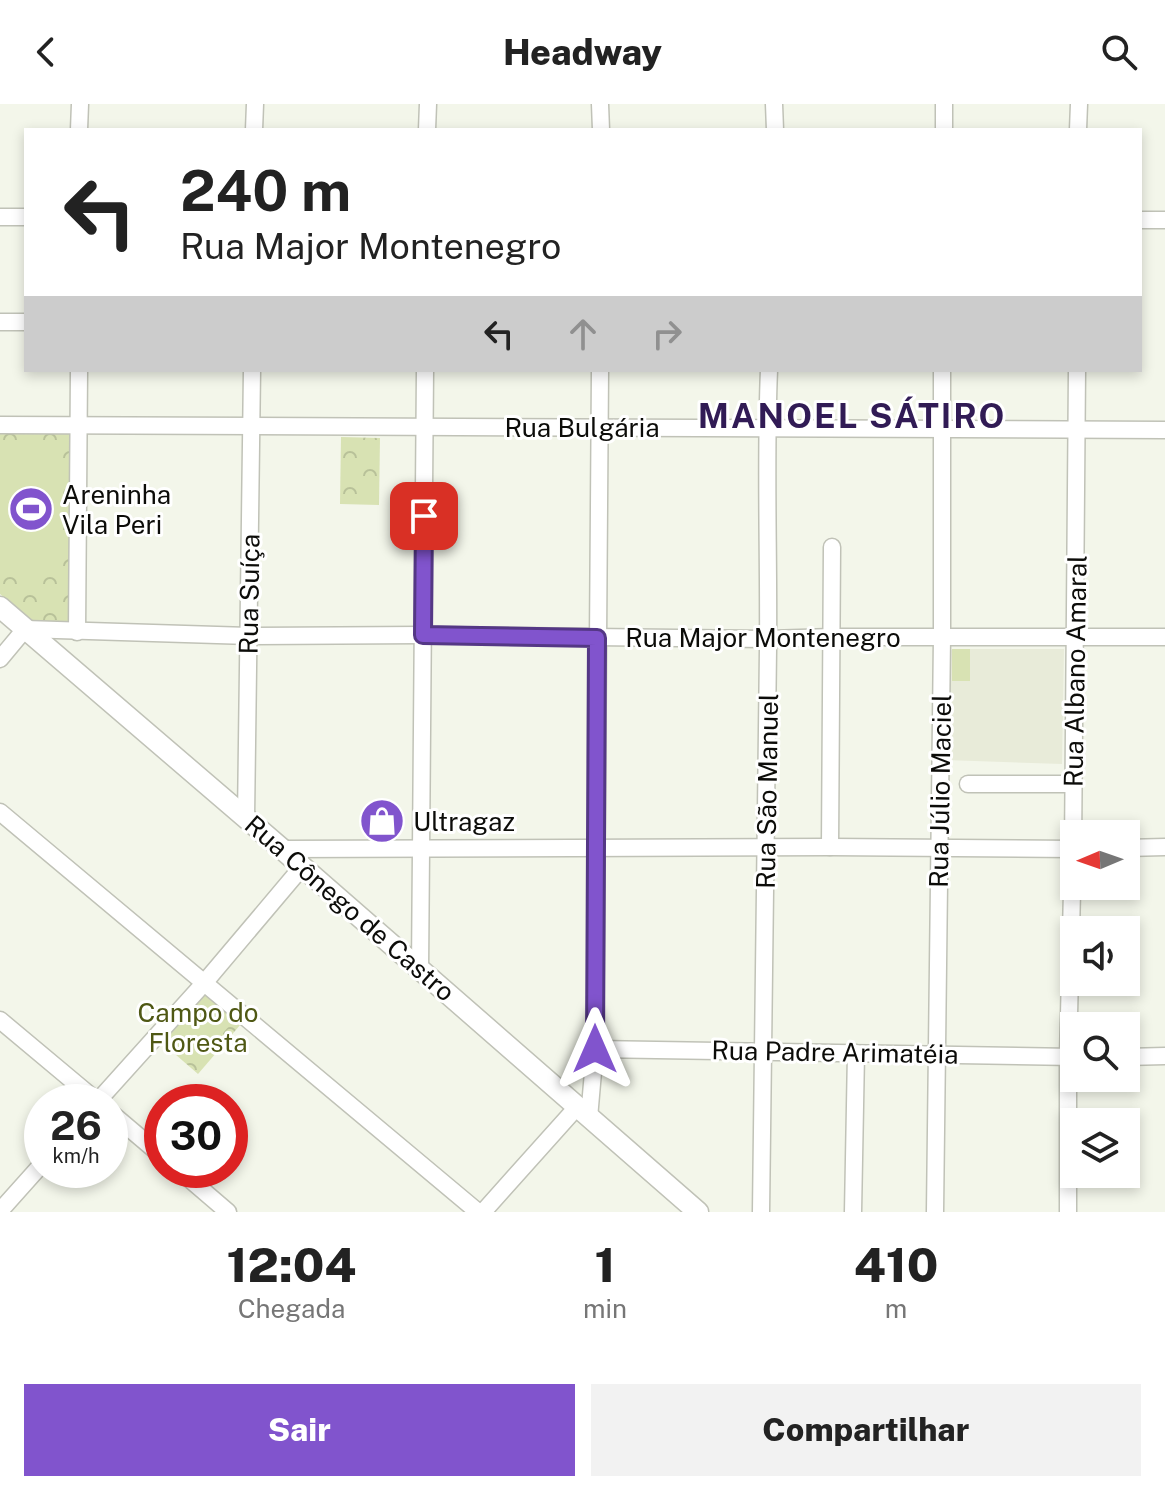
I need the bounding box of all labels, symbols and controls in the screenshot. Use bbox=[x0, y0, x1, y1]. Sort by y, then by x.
icon: back bbox=[24, 30, 68, 74]
icon: search bbox=[1097, 30, 1141, 74]
text: Headway bbox=[503, 31, 662, 73]
text: 240 m bbox=[180, 158, 351, 224]
icon: left bbox=[48, 160, 152, 264]
text: Rua Major Montenegro bbox=[180, 225, 561, 267]
icon: left bbox=[477, 312, 521, 356]
icon: ahead bbox=[561, 312, 605, 356]
icon: right bbox=[645, 312, 689, 356]
district label: MANOEL SÁTIRO bbox=[698, 396, 1006, 436]
street label: Rua Bulgária bbox=[504, 412, 660, 443]
place label: Areninha Vila Peri bbox=[62, 479, 171, 540]
pin bbox=[390, 482, 458, 550]
sports icon: Areninha Vila Peri bbox=[7, 485, 55, 533]
icon: arrive bbox=[402, 494, 446, 538]
street label: Rua Suíça bbox=[232, 533, 266, 655]
street label: Rua Albano Amaral bbox=[1057, 555, 1093, 787]
street label: Rua Major Montenegro bbox=[625, 622, 901, 653]
street label: Rua São Manuel bbox=[750, 693, 784, 889]
street label: Rua Júlio Maciel bbox=[923, 694, 957, 888]
shop icon: Ultragaz bbox=[358, 797, 406, 845]
place label: Ultragaz bbox=[413, 806, 515, 837]
street label: Rua Cônego de Castro bbox=[239, 809, 461, 1007]
north arrow bbox=[1060, 820, 1140, 900]
map controls bbox=[1060, 820, 1140, 1188]
button: sound bbox=[1060, 916, 1140, 996]
park label: Campo do Floresta bbox=[138, 997, 258, 1058]
position arrow bbox=[553, 1007, 637, 1091]
button: search bbox=[1060, 1012, 1140, 1092]
street label: Rua Padre Arimatéia bbox=[711, 1034, 959, 1070]
speed limit sign: 30 bbox=[144, 1084, 248, 1188]
text: 26 bbox=[50, 1102, 102, 1149]
button: layers bbox=[1060, 1108, 1140, 1188]
text: km/h bbox=[52, 1144, 100, 1168]
text: 12:04 bbox=[227, 1236, 356, 1293]
text: 1 bbox=[595, 1236, 616, 1293]
text: 410 bbox=[854, 1236, 938, 1293]
text: Chegada bbox=[238, 1293, 345, 1324]
text: min bbox=[583, 1293, 627, 1324]
text: m bbox=[885, 1293, 907, 1324]
button: Sair bbox=[24, 1384, 575, 1476]
button: Compartilhar bbox=[591, 1384, 1141, 1476]

